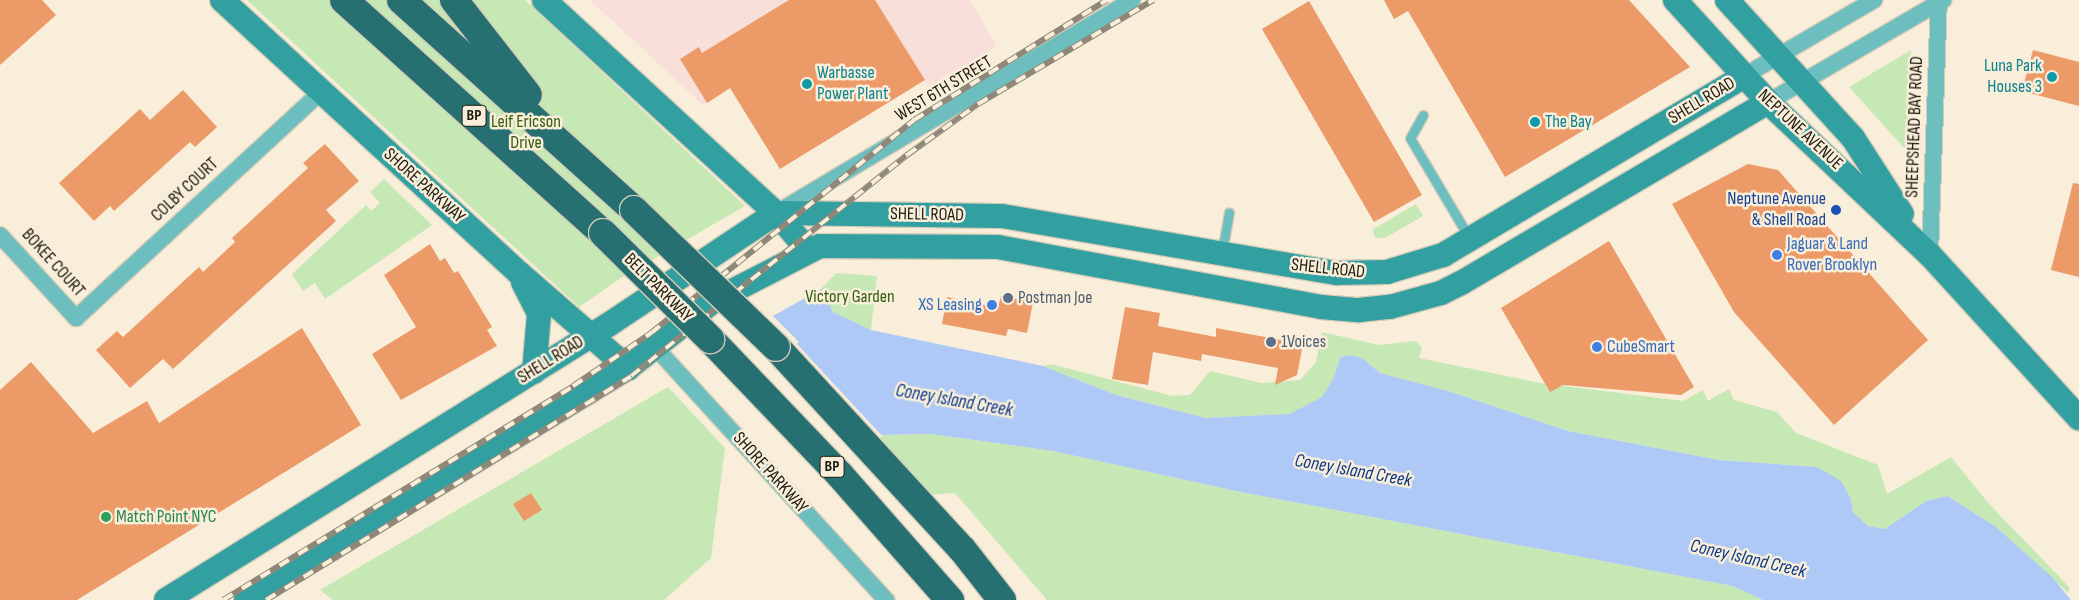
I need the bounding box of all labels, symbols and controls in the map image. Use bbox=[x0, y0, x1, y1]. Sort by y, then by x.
street label: WEST 6TH STREET bbox=[892, 52, 996, 126]
street label: SHEEPSHEAD BAY ROAD bbox=[1902, 56, 1928, 198]
place label: Luna Park Houses 3 bbox=[1984, 56, 2042, 98]
place label: Warbasse Power Plant bbox=[817, 63, 888, 106]
marker: Luna Park Houses 3 bbox=[2046, 71, 2058, 83]
street label: SHELL ROAD bbox=[1665, 73, 1739, 129]
marker: Warbasse Power Plant bbox=[801, 78, 813, 90]
street label: NEPTUNE AVENUE bbox=[1753, 85, 1847, 175]
road number: BP bbox=[462, 102, 486, 130]
place label: The Bay bbox=[1545, 111, 1592, 133]
park label: Leif Ericson Drive bbox=[491, 112, 561, 154]
marker: The Bay bbox=[1529, 116, 1541, 128]
street label: SHORE PARKWAY bbox=[379, 144, 469, 228]
street label: COLBY COURT bbox=[147, 153, 223, 227]
place label: Neptune Avenue & Shell Road bbox=[1727, 189, 1826, 232]
street label: SHELL ROAD bbox=[890, 204, 964, 226]
marker: Neptune Avenue & Shell Road bbox=[1830, 204, 1842, 216]
street label: BOKEE COURT bbox=[17, 224, 89, 302]
place label: Jaguar & Land Rover Brooklyn bbox=[1787, 234, 1877, 276]
street label: BELT PARKWAY bbox=[619, 249, 697, 327]
marker: Jaguar & Land Rover Brooklyn bbox=[1771, 249, 1783, 261]
street label: SHELL ROAD bbox=[1290, 254, 1366, 284]
park label: Victory Garden bbox=[805, 286, 895, 308]
place label: Postman Joe bbox=[1018, 287, 1092, 309]
marker: Postman Joe bbox=[1002, 292, 1014, 304]
place label: XS Leasing bbox=[919, 294, 982, 316]
marker: XS Leasing bbox=[986, 299, 998, 311]
street label: SHELL ROAD bbox=[514, 331, 588, 389]
place label: 1Voices bbox=[1281, 331, 1326, 353]
marker: 1Voices bbox=[1265, 336, 1277, 348]
place label: CubeSmart bbox=[1607, 336, 1675, 358]
marker: CubeSmart bbox=[1591, 341, 1603, 353]
water label: Coney Island Creek bbox=[894, 380, 1014, 422]
street label: SHORE PARKWAY bbox=[728, 428, 812, 518]
water label: Coney Island Creek bbox=[1293, 450, 1413, 492]
road number: BP bbox=[820, 454, 844, 481]
place label: Match Point NYC bbox=[116, 506, 216, 528]
marker: Match Point NYC bbox=[100, 511, 112, 523]
water label: Coney Island Creek bbox=[1688, 535, 1808, 583]

